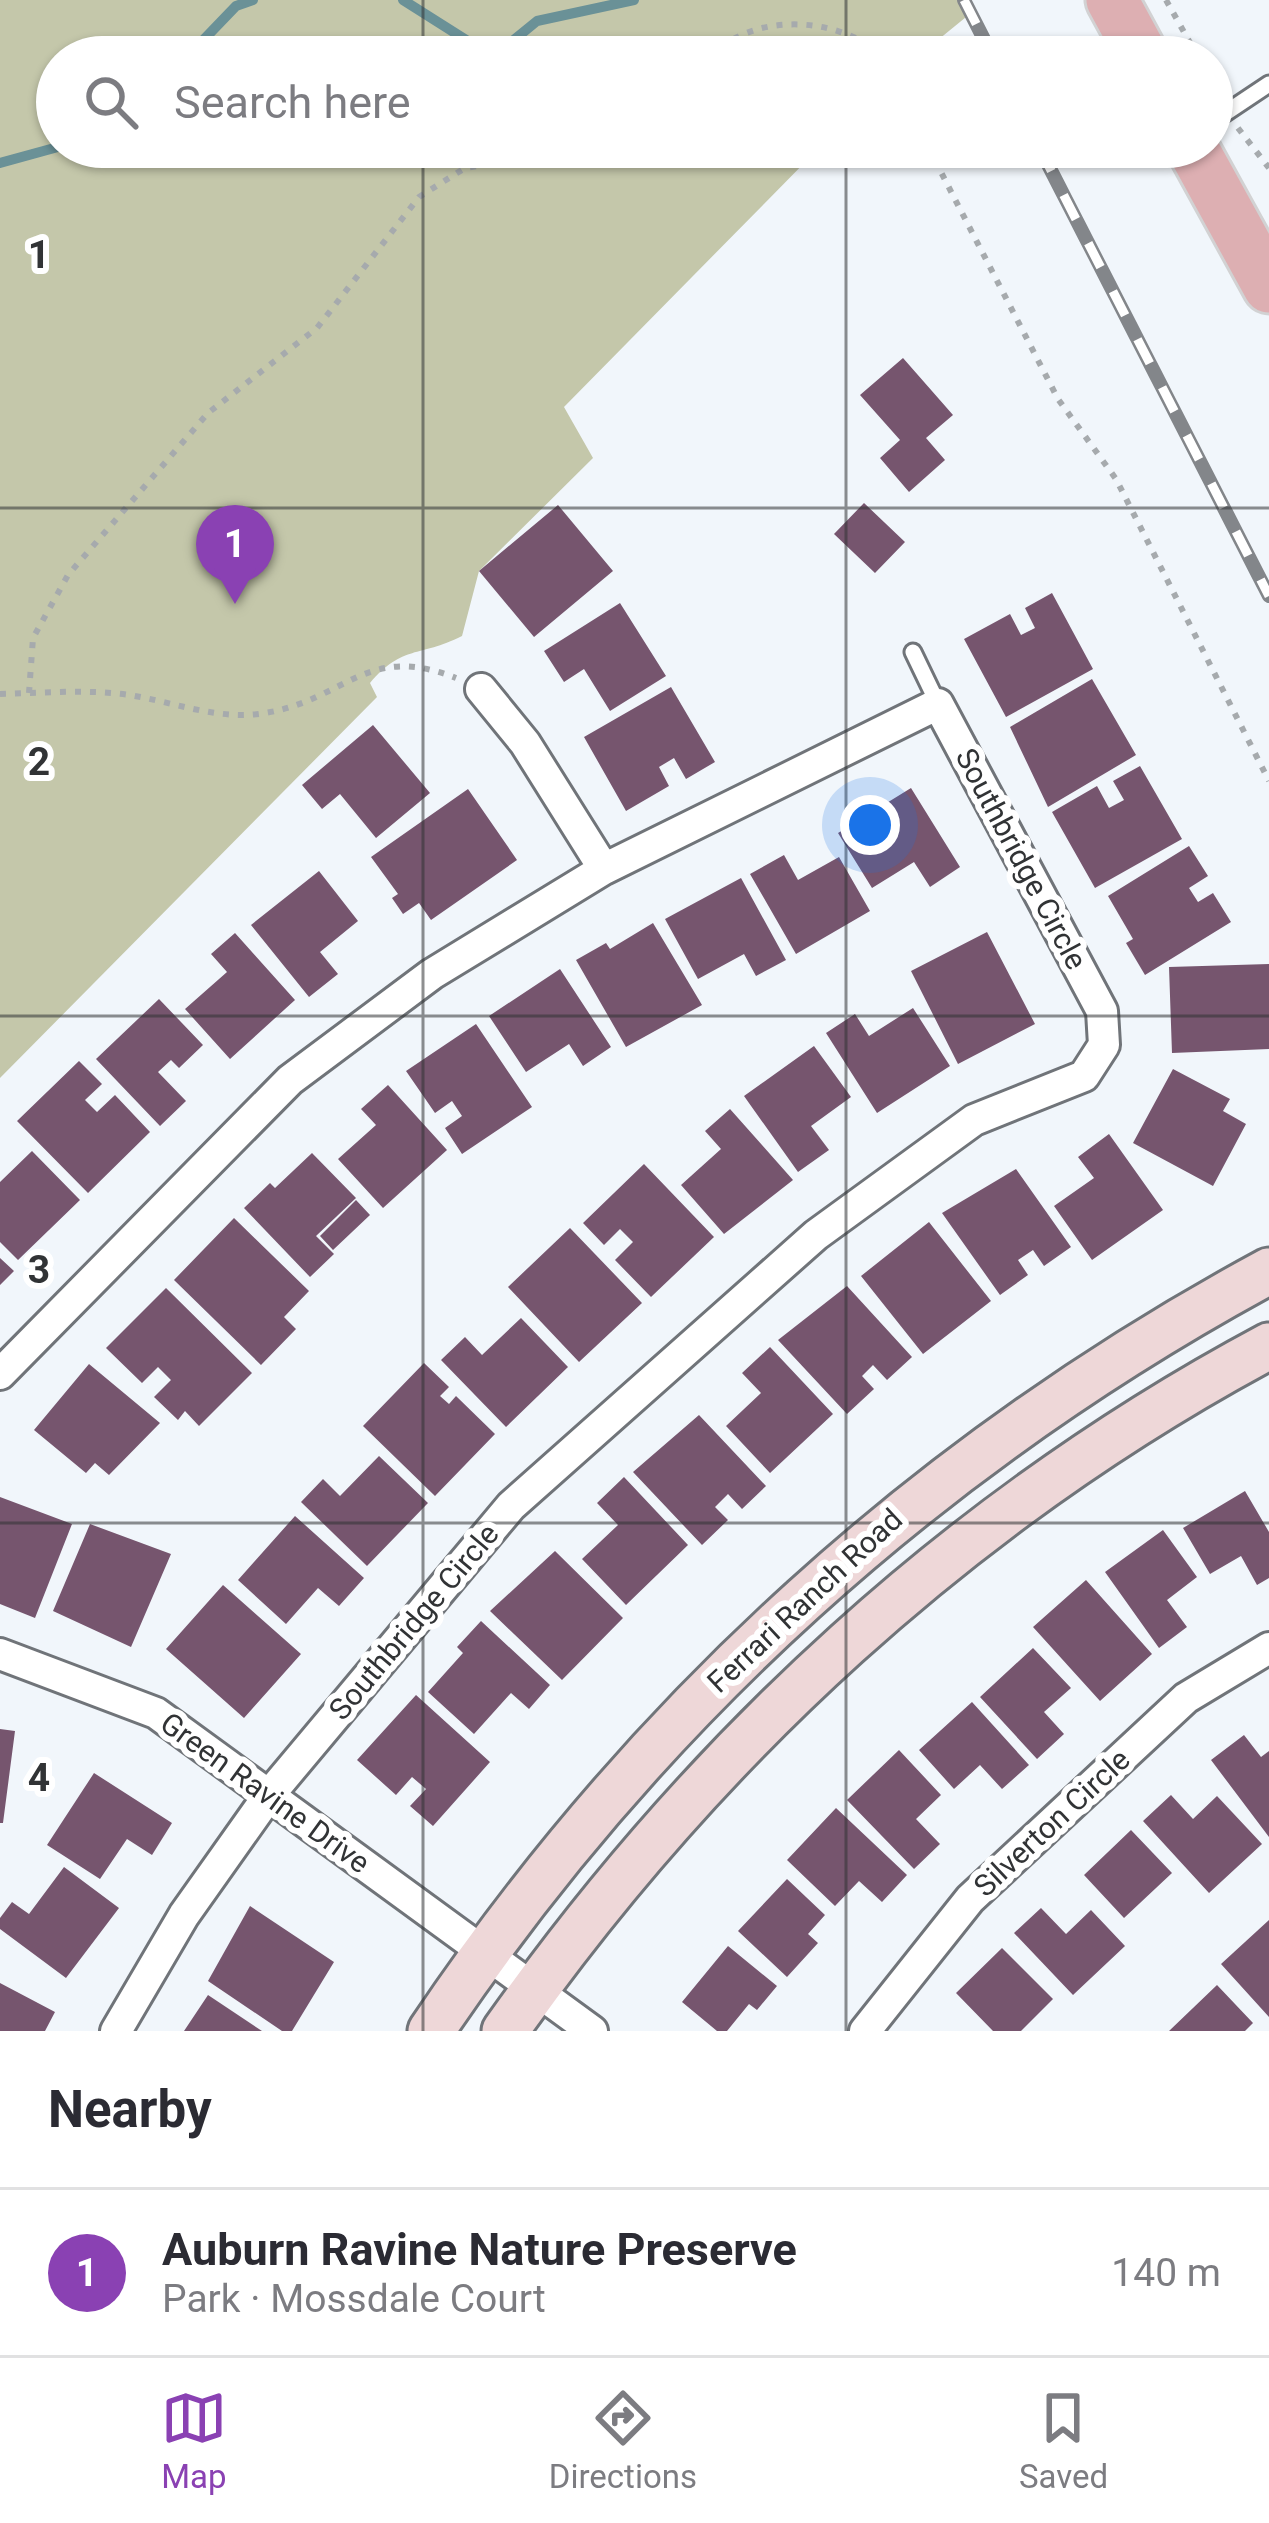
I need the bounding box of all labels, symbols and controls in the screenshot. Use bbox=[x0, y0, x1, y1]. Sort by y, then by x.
search box bbox=[36, 36, 1233, 168]
icon: search bbox=[78, 69, 144, 135]
text: Search here bbox=[174, 76, 411, 129]
text: 1 bbox=[28, 232, 50, 278]
pin: 1 bbox=[196, 505, 274, 604]
text: 2 bbox=[28, 739, 50, 785]
street label: Southbridge Circle bbox=[949, 742, 1094, 975]
your location bbox=[840, 795, 900, 855]
text: 3 bbox=[28, 1247, 50, 1293]
street label: Ferrari Ranch Road bbox=[700, 1502, 909, 1700]
street label: Southbridge Circle bbox=[322, 1517, 506, 1727]
street label: Green Ravine Drive bbox=[154, 1705, 377, 1880]
street label: Silverton Circle bbox=[967, 1742, 1137, 1904]
text: 4 bbox=[28, 1755, 50, 1801]
text: Nearby bbox=[48, 2080, 212, 2139]
text: Auburn Ravine Nature Preserve bbox=[162, 2223, 797, 2276]
text: 1 bbox=[76, 2250, 98, 2296]
text: 140 m bbox=[1111, 2250, 1221, 2296]
text: Park · Mossdale Court bbox=[162, 2276, 546, 2322]
tab: Map bbox=[161, 2385, 227, 2496]
tab: Directions bbox=[549, 2385, 697, 2496]
tab: Saved bbox=[1019, 2385, 1108, 2496]

